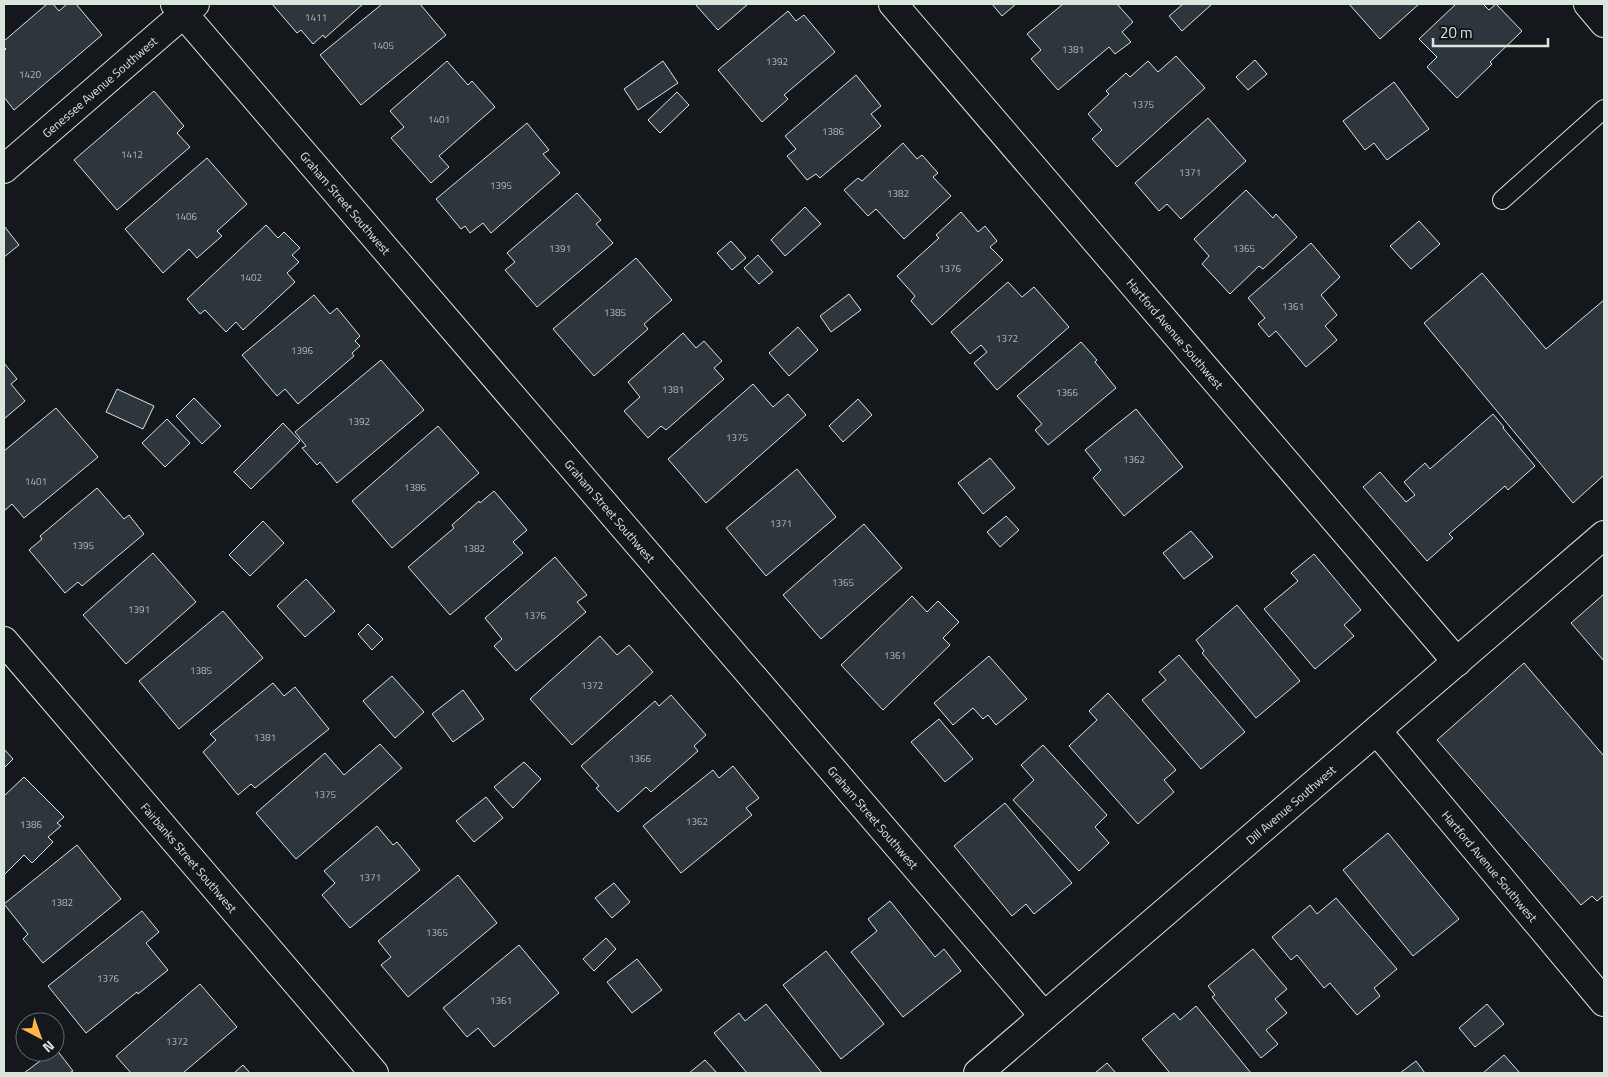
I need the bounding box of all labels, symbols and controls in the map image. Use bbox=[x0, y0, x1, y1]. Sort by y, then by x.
house number: 1411 bbox=[305, 10, 327, 25]
scale bar bbox=[1433, 15, 1548, 47]
text: 20 m bbox=[1440, 21, 1473, 44]
street label: Genessee Avenue Southwest bbox=[38, 31, 162, 142]
house number: 1405 bbox=[372, 38, 395, 53]
house number: 1381 bbox=[1062, 42, 1084, 57]
house number: 1392 bbox=[766, 54, 788, 69]
house number: 1420 bbox=[19, 67, 42, 82]
house number: 1375 bbox=[1132, 97, 1155, 112]
house number: 1401 bbox=[428, 112, 450, 127]
house number: 1386 bbox=[822, 124, 845, 139]
house number: 1412 bbox=[121, 147, 143, 162]
street label: Graham Street Southwest bbox=[296, 147, 396, 259]
house number: 1371 bbox=[1179, 165, 1201, 180]
house number: 1395 bbox=[490, 178, 513, 193]
house number: 1382 bbox=[887, 186, 909, 201]
house number: 1406 bbox=[175, 209, 198, 224]
house number: 1391 bbox=[549, 241, 571, 256]
house number: 1365 bbox=[1233, 241, 1256, 256]
house number: 1376 bbox=[939, 261, 962, 276]
house number: 1402 bbox=[240, 270, 262, 285]
street label: Hartford Avenue Southwest bbox=[1122, 274, 1229, 394]
house number: 1361 bbox=[1282, 299, 1304, 314]
house number: 1385 bbox=[604, 305, 627, 320]
house number: 1372 bbox=[996, 331, 1018, 346]
house number: 1396 bbox=[291, 343, 314, 358]
house number: 1381 bbox=[662, 382, 684, 397]
house number: 1366 bbox=[1056, 385, 1079, 400]
house number: 1392 bbox=[348, 414, 370, 429]
house number: 1375 bbox=[726, 430, 749, 445]
house number: 1362 bbox=[1123, 452, 1145, 467]
street label: Graham Street Southwest bbox=[560, 455, 661, 567]
house number: 1401 bbox=[25, 474, 47, 489]
house number: 1386 bbox=[404, 480, 427, 495]
house number: 1371 bbox=[770, 516, 792, 531]
house number: 1395 bbox=[72, 538, 95, 553]
house number: 1382 bbox=[463, 541, 485, 556]
house number: 1365 bbox=[832, 575, 855, 590]
house number: 1391 bbox=[128, 602, 150, 617]
house number: 1376 bbox=[524, 608, 547, 623]
house number: 1361 bbox=[884, 648, 906, 663]
house number: 1385 bbox=[190, 663, 213, 678]
house number: 1372 bbox=[581, 678, 603, 693]
house number: 1381 bbox=[254, 730, 276, 745]
house number: 1366 bbox=[629, 751, 652, 766]
street label: Dill Avenue Southwest bbox=[1241, 760, 1340, 849]
street label: Graham Street Southwest bbox=[823, 761, 924, 874]
house number: 1375 bbox=[314, 787, 337, 802]
street label: Fairbanks Street Southwest bbox=[137, 798, 243, 917]
street label: Hartford Avenue Southwest bbox=[1438, 806, 1543, 927]
house number: 1362 bbox=[686, 814, 708, 829]
house number: 1386 bbox=[20, 817, 43, 832]
house number: 1371 bbox=[359, 870, 381, 885]
house number: 1382 bbox=[51, 895, 73, 910]
house number: 1365 bbox=[426, 925, 449, 940]
house number: 1376 bbox=[97, 971, 120, 986]
house number: 1361 bbox=[490, 993, 512, 1008]
north arrow bbox=[15, 1012, 65, 1062]
house number: 1372 bbox=[166, 1034, 188, 1049]
text: N bbox=[38, 1036, 59, 1058]

